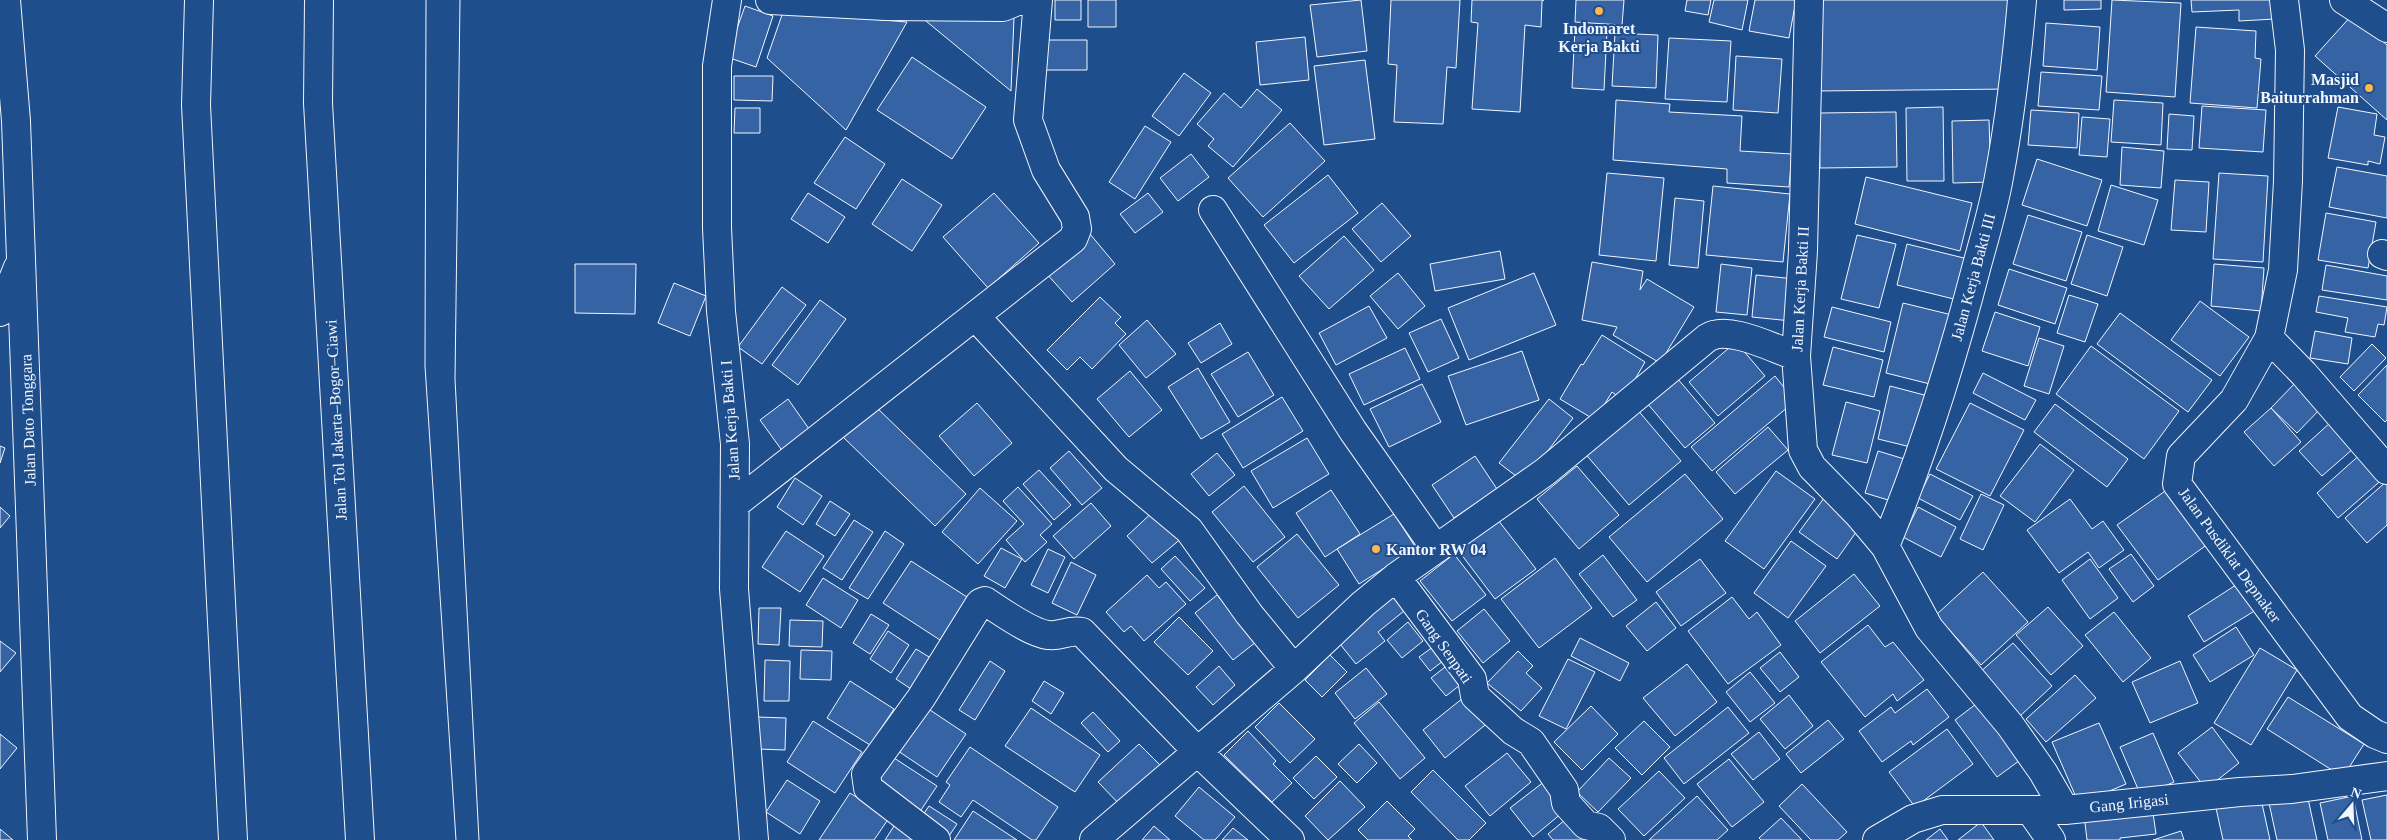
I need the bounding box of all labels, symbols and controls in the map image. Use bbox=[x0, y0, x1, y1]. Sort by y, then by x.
marker: Indomaret Kerja Bakti bbox=[1593, 5, 1605, 17]
place label: Indomaret Kerja Bakti bbox=[1558, 20, 1640, 56]
place label: Masjid Baiturrahman bbox=[2260, 71, 2359, 106]
marker: Masjid Baiturrahman bbox=[2363, 82, 2375, 94]
street label: Jalan Kerja Bakti III bbox=[1948, 212, 1999, 343]
street label: Jalan Kerja Bakti II bbox=[1788, 226, 1813, 352]
street label: Jalan Tol Jakarta–Bogor–Ciawi bbox=[322, 318, 351, 521]
street label: Jalan Dato Tonggara bbox=[17, 354, 40, 486]
street label: Jalan Kerja Bakti I bbox=[717, 359, 744, 481]
street label: Jalan Pusdiklat Depnaker bbox=[2175, 484, 2285, 627]
place label: Kantor RW 04 bbox=[1386, 541, 1486, 558]
marker: Kantor RW 04 bbox=[1370, 543, 1382, 555]
street label: Gang Senpati bbox=[1411, 606, 1476, 687]
north arrow bbox=[2327, 780, 2377, 830]
text: N bbox=[2349, 784, 2363, 802]
street label: Gang Irigasi bbox=[2089, 790, 2170, 817]

